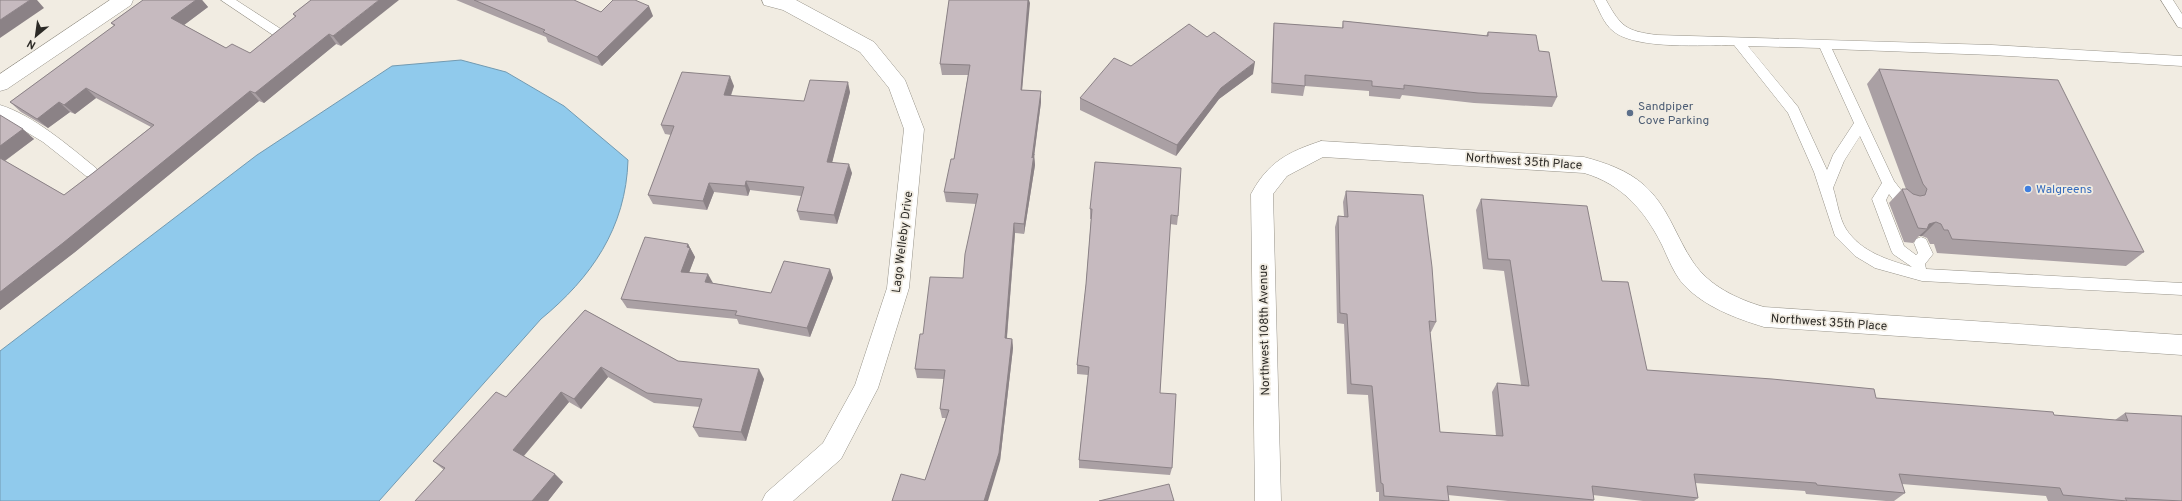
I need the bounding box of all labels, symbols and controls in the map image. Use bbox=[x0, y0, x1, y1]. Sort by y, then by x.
north arrow bbox=[16, 16, 56, 56]
text: N bbox=[25, 36, 38, 52]
place label: Sandpiper Cove Parking bbox=[1638, 99, 1709, 129]
marker: Sandpiper Cove Parking bbox=[1625, 108, 1635, 118]
street label: Northwest 35th Place bbox=[1465, 150, 1583, 174]
place label: Walgreens bbox=[2036, 182, 2092, 198]
marker: Walgreens bbox=[2023, 184, 2033, 194]
street label: Lago Welleby Drive bbox=[889, 190, 917, 294]
street label: Northwest 108th Avenue bbox=[1256, 264, 1274, 396]
street label: Northwest 35th Place bbox=[1770, 311, 1888, 335]

